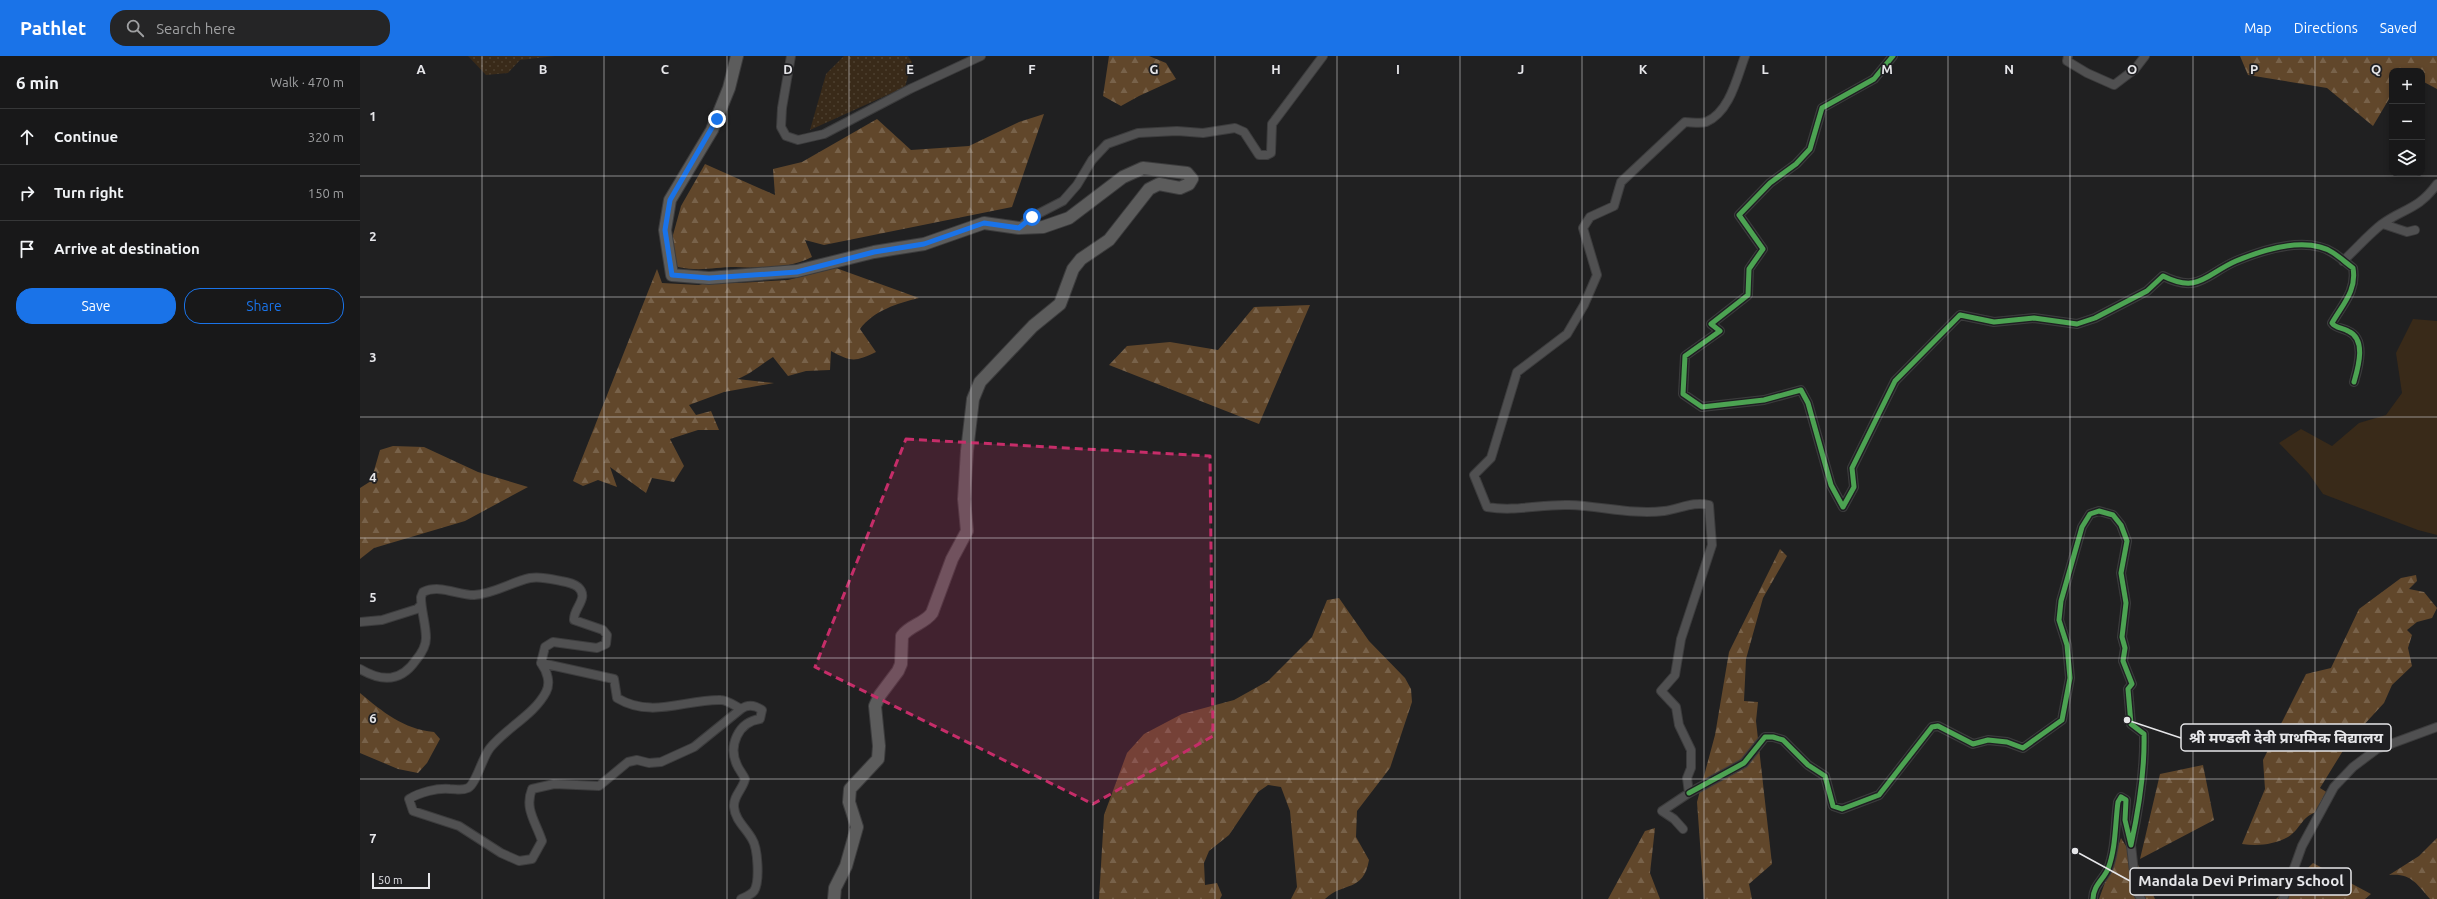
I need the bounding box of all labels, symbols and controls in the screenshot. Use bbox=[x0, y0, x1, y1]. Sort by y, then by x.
search box bbox=[110, 10, 390, 46]
text: Pathlet bbox=[20, 17, 86, 39]
icon: search bbox=[124, 17, 146, 39]
text: Search here bbox=[156, 20, 236, 37]
text: Map bbox=[2244, 20, 2272, 36]
text: Directions bbox=[2294, 20, 2358, 36]
text: Saved bbox=[2380, 20, 2417, 36]
text: A bbox=[416, 62, 426, 76]
text: B bbox=[539, 62, 548, 76]
text: C bbox=[661, 62, 670, 76]
text: D bbox=[783, 62, 793, 76]
text: E bbox=[906, 62, 914, 76]
text: F bbox=[1028, 62, 1036, 76]
text: G bbox=[1150, 62, 1159, 76]
text: H bbox=[1271, 62, 1281, 76]
text: I bbox=[1396, 62, 1400, 76]
text: J bbox=[1518, 62, 1524, 76]
text: K bbox=[1639, 62, 1648, 76]
text: L bbox=[1761, 62, 1769, 76]
text: M bbox=[1881, 62, 1893, 76]
text: N bbox=[2004, 62, 2014, 76]
text: O bbox=[2127, 62, 2137, 76]
text: P bbox=[2250, 62, 2258, 76]
text: Q bbox=[2371, 62, 2381, 76]
map controls bbox=[2389, 68, 2425, 176]
button: + bbox=[2389, 68, 2425, 104]
text: 6 min bbox=[16, 73, 59, 92]
text: Walk · 470 m bbox=[270, 75, 344, 89]
button: − bbox=[2389, 104, 2425, 140]
text: 1 bbox=[369, 109, 377, 123]
route end bbox=[708, 110, 726, 128]
icon: ahead bbox=[16, 126, 38, 148]
text: Continue bbox=[54, 128, 118, 145]
text: 320 m bbox=[308, 130, 344, 144]
button: layers bbox=[2389, 140, 2425, 176]
icon: right bbox=[16, 182, 38, 204]
text: Turn right bbox=[54, 184, 124, 201]
text: 150 m bbox=[308, 186, 344, 200]
route start bbox=[1023, 208, 1041, 226]
text: 2 bbox=[369, 229, 377, 243]
icon: arrive bbox=[16, 238, 38, 260]
text: Arrive at destination bbox=[54, 240, 200, 257]
button: Save bbox=[16, 288, 176, 324]
button: Share bbox=[184, 288, 344, 324]
text: 3 bbox=[369, 350, 377, 364]
text: 4 bbox=[369, 470, 377, 484]
text: 5 bbox=[369, 590, 377, 604]
text: 6 bbox=[369, 711, 377, 725]
callout: श्री मण्डली देवी प्राथमिक विद्यालय bbox=[2181, 724, 2391, 751]
text: श्री मण्डली देवी प्राथमिक विद्यालय bbox=[2189, 729, 2383, 746]
text: 7 bbox=[369, 831, 377, 845]
callout: Mandala Devi Primary School bbox=[2130, 868, 2351, 895]
scale bar bbox=[372, 871, 430, 890]
text: Mandala Devi Primary School bbox=[2138, 872, 2344, 889]
text: 50 m bbox=[378, 874, 402, 886]

